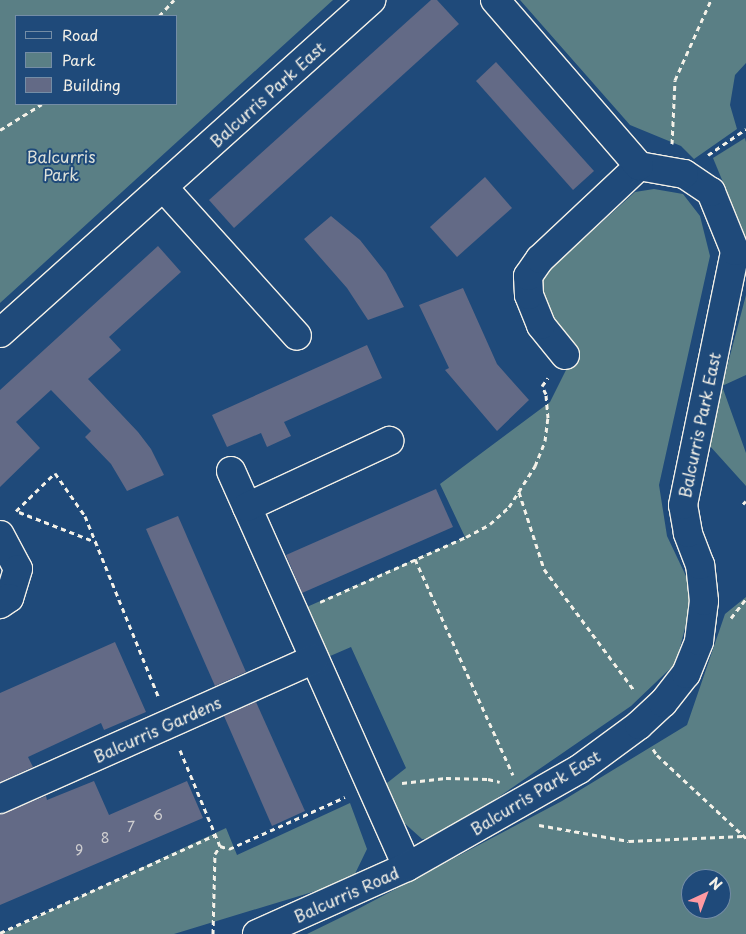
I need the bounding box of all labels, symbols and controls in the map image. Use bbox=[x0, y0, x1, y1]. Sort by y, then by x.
legend bbox=[15, 15, 178, 105]
text: Road bbox=[62, 23, 98, 46]
street label: Balcurris Park East bbox=[205, 37, 329, 151]
text: Park bbox=[62, 48, 96, 71]
text: Building bbox=[62, 73, 121, 96]
park label: Balcurris Park bbox=[27, 146, 95, 184]
street label: Balcurris Park East bbox=[674, 350, 724, 500]
street label: Balcurris Gardens bbox=[90, 692, 224, 766]
street label: Balcurris Park East bbox=[467, 746, 603, 838]
house number: 6 bbox=[153, 807, 163, 823]
house number: 7 bbox=[127, 819, 135, 835]
house number: 8 bbox=[101, 830, 109, 846]
house number: 9 bbox=[75, 842, 83, 858]
street label: Balcurris Road bbox=[291, 862, 401, 926]
north arrow bbox=[681, 869, 731, 919]
text: N bbox=[705, 872, 727, 895]

